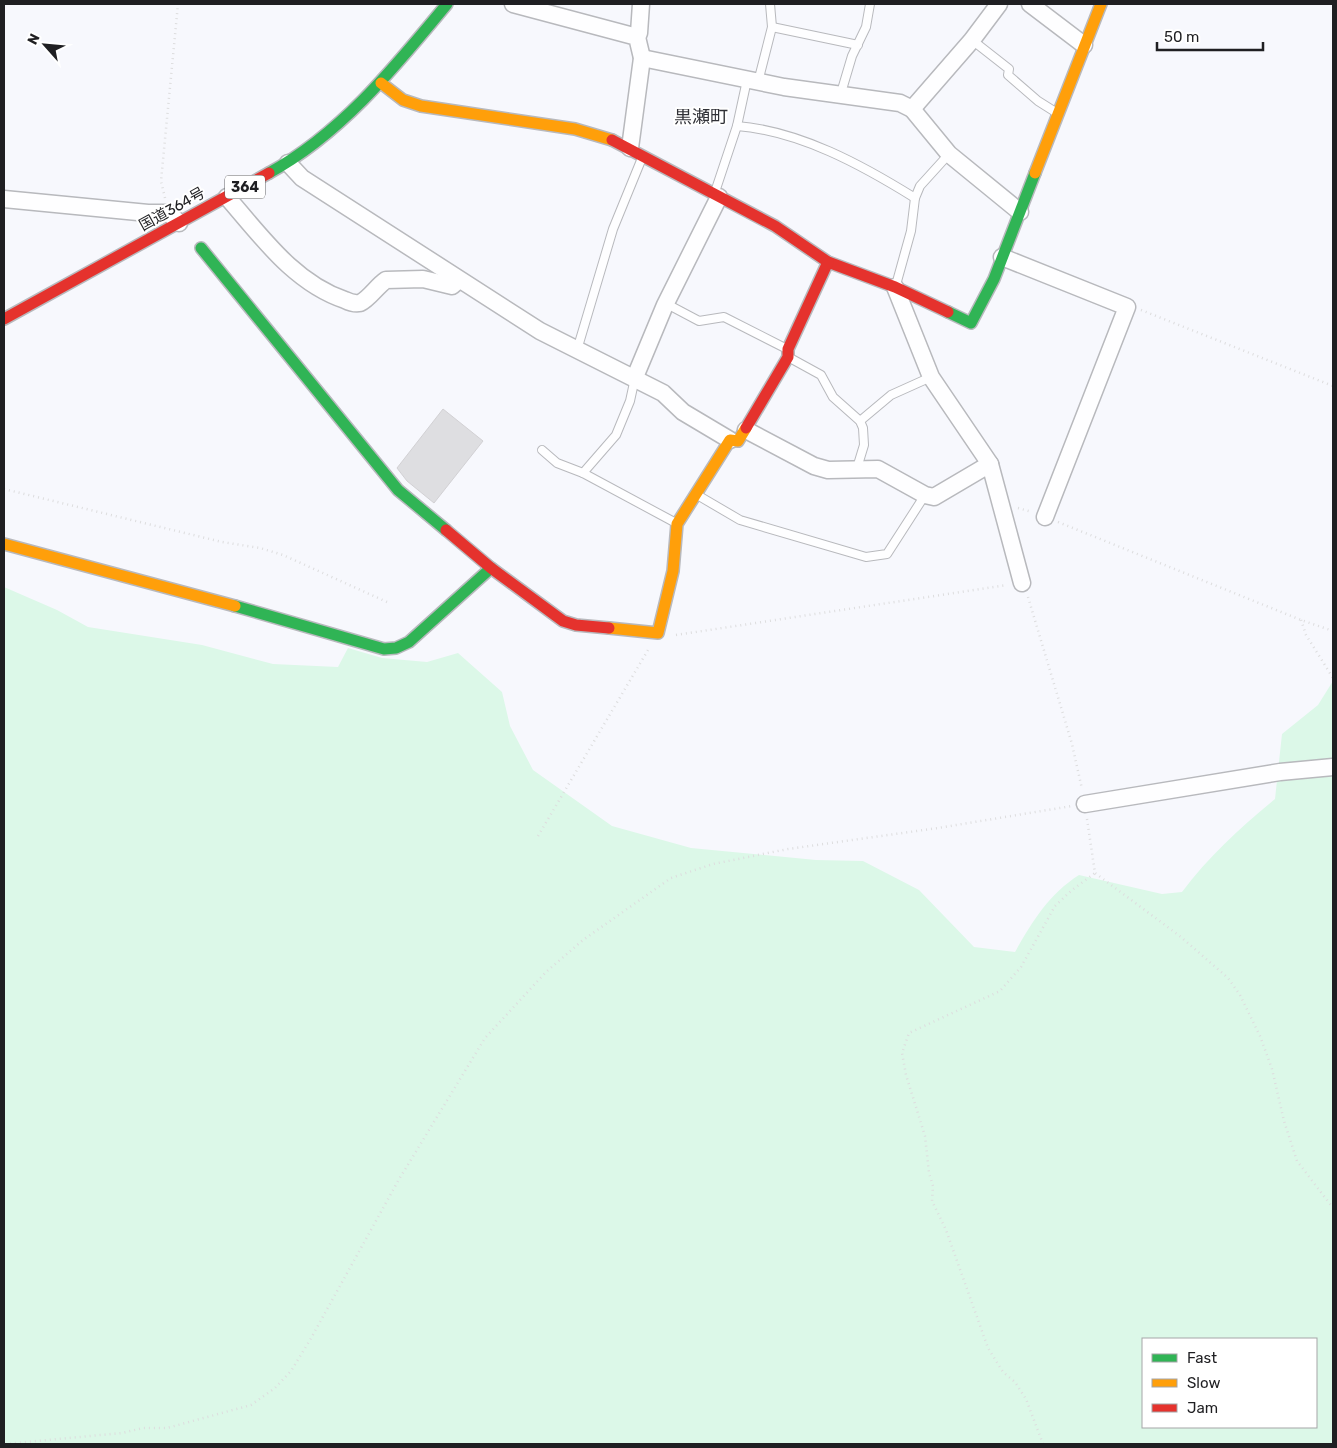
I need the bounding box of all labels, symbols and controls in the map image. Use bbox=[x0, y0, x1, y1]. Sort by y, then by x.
north arrow bbox=[20, 20, 70, 70]
scale bar bbox=[1157, 20, 1263, 52]
text: 50 m bbox=[1164, 28, 1199, 46]
text: N bbox=[24, 31, 44, 48]
district label: 黒瀬町 bbox=[674, 106, 728, 128]
road number: 364 bbox=[225, 176, 265, 198]
street label: 国道364号 bbox=[136, 184, 208, 234]
legend bbox=[1142, 1338, 1317, 1428]
text: Fast bbox=[1187, 1349, 1217, 1367]
text: Slow bbox=[1187, 1374, 1220, 1392]
text: Jam bbox=[1187, 1399, 1218, 1417]

